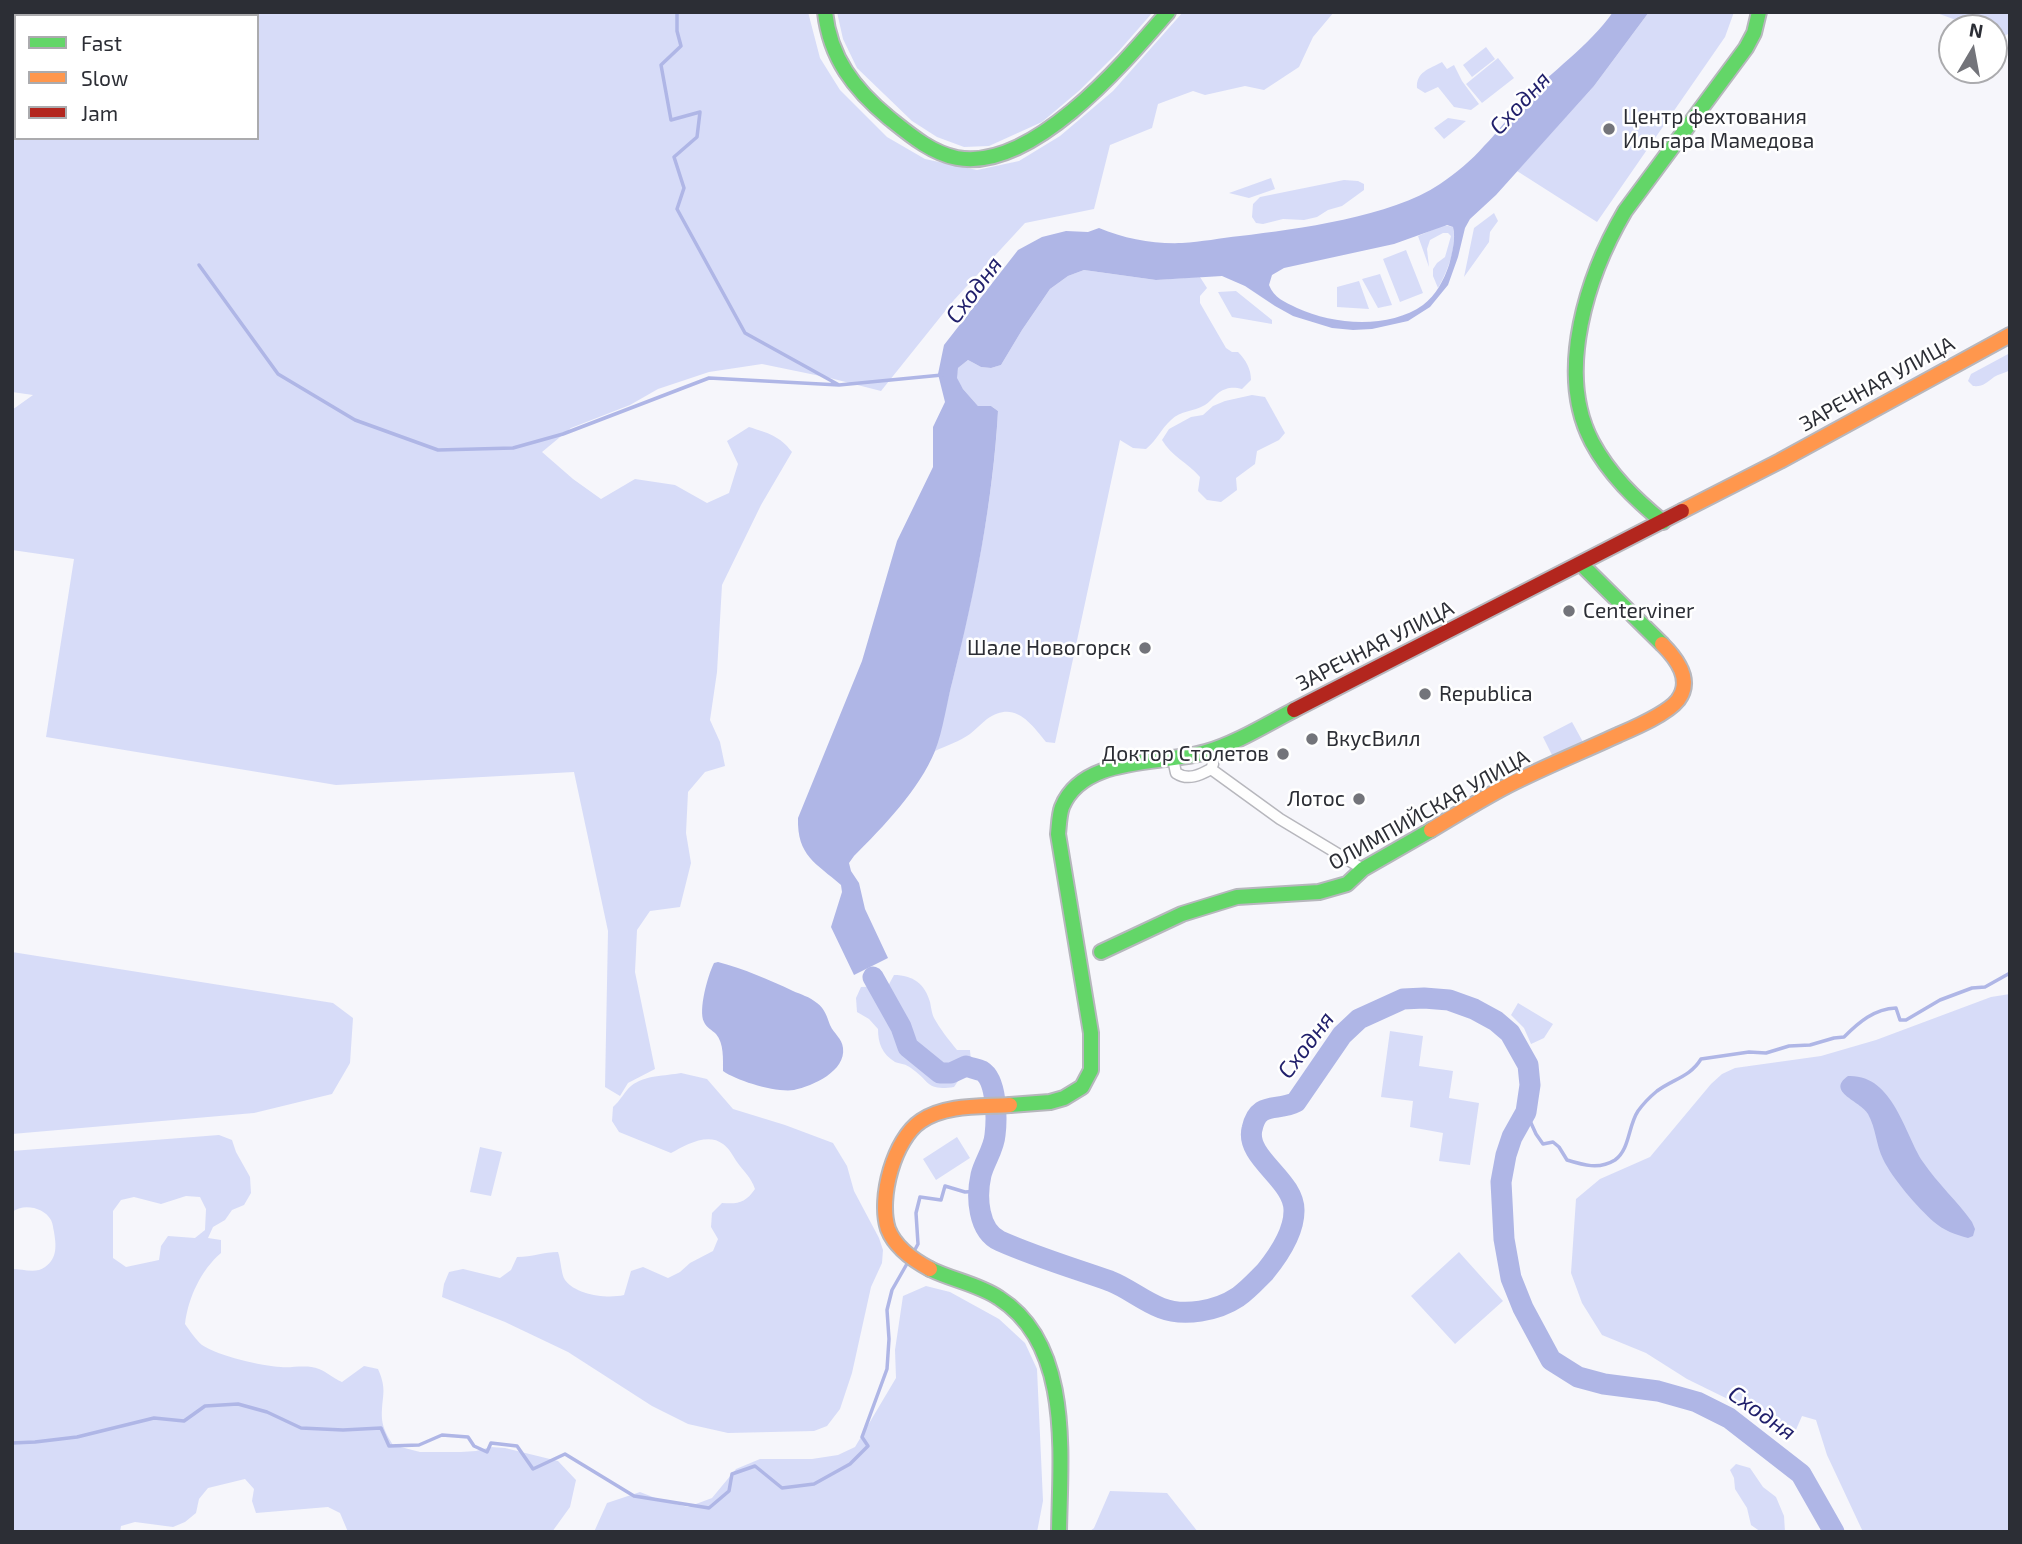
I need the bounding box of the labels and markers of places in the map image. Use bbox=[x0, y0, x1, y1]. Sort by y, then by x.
place label: Центр фехтования Ильгара Мамедова bbox=[1623, 104, 1814, 154]
marker: Центр фехтования Ильгара Мамедова bbox=[1601, 121, 1617, 137]
place label: Centerviner bbox=[1583, 598, 1694, 624]
marker: Centerviner bbox=[1561, 603, 1577, 619]
place label: Шале Новогорск bbox=[967, 635, 1131, 661]
marker: Шале Новогорск bbox=[1137, 640, 1153, 656]
place label: Republica bbox=[1439, 681, 1533, 707]
marker: Republica bbox=[1417, 686, 1433, 702]
place label: ВкусВилл bbox=[1326, 726, 1421, 752]
marker: ВкусВилл bbox=[1304, 731, 1320, 747]
place label: Доктор Столетов bbox=[1102, 741, 1269, 767]
marker: Доктор Столетов bbox=[1275, 746, 1291, 762]
place label: Лотос bbox=[1287, 786, 1345, 812]
marker: Лотос bbox=[1351, 791, 1367, 807]

